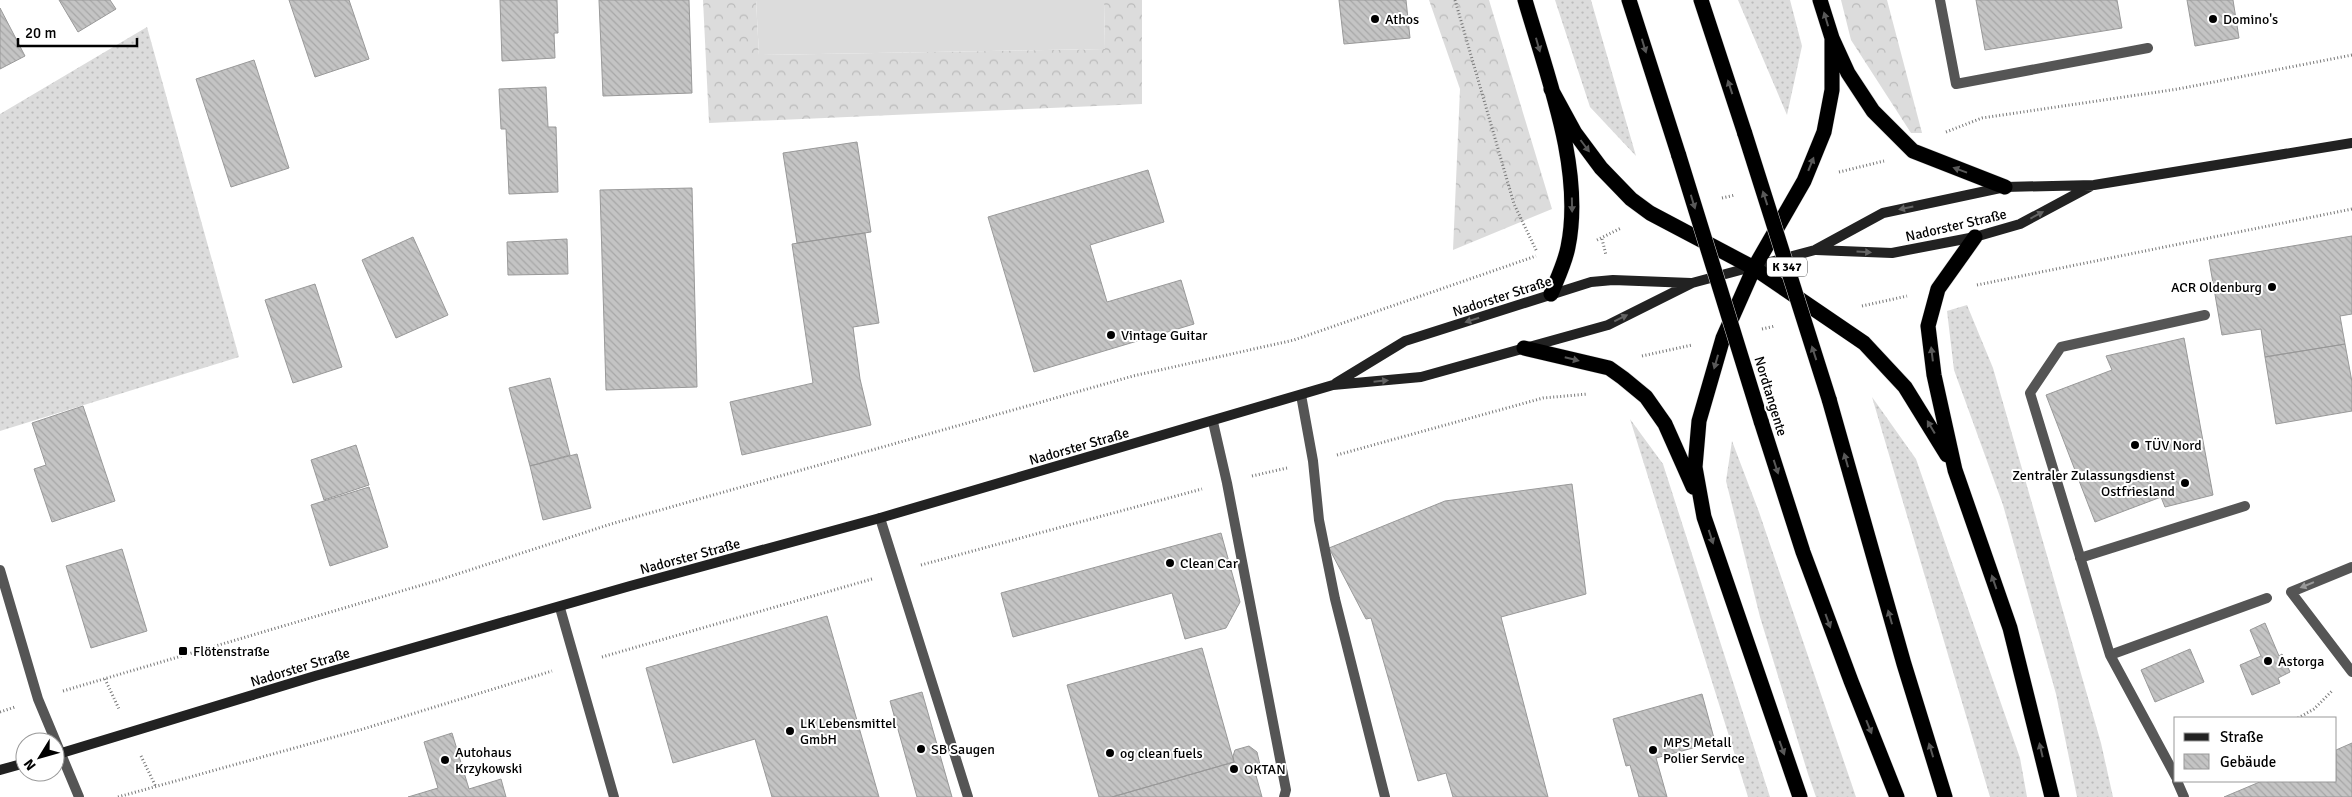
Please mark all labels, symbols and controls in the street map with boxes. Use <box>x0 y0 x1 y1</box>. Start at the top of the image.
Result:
place label: Athos <box>1385 11 1419 28</box>
place label: Domino's <box>2223 11 2278 28</box>
one-way arrow <box>1821 12 1829 27</box>
marker: Athos <box>1369 13 1381 25</box>
marker: Domino's <box>2207 13 2219 25</box>
scale bar <box>18 15 136 47</box>
text: 20 m <box>25 24 56 42</box>
one-way arrow <box>1535 37 1543 52</box>
one-way arrow <box>1641 39 1648 54</box>
one-way arrow <box>1726 80 1733 95</box>
one-way arrow <box>1580 139 1590 153</box>
one-way arrow <box>1807 156 1815 171</box>
one-way arrow <box>1952 166 1967 173</box>
one-way arrow <box>1761 190 1769 205</box>
one-way arrow <box>1690 195 1697 210</box>
one-way arrow <box>1568 198 1576 214</box>
one-way arrow <box>1899 204 1914 212</box>
street label: Nadorster Straße <box>1904 206 2008 245</box>
one-way arrow <box>2030 211 2044 219</box>
one-way arrow <box>1856 249 1872 257</box>
road number: K 347 <box>1767 258 1807 276</box>
street label: Nadorster Straße <box>1450 272 1554 320</box>
place label: ACR Oldenburg <box>2171 279 2262 296</box>
marker: ACR Oldenburg <box>2266 281 2278 293</box>
one-way arrow <box>1614 314 1628 322</box>
one-way arrow <box>1464 317 1479 324</box>
place label: Vintage Guitar <box>1121 327 1208 344</box>
marker: Vintage Guitar <box>1105 329 1117 341</box>
one-way arrow <box>1810 345 1818 360</box>
one-way arrow <box>1928 345 1936 361</box>
one-way arrow <box>1712 354 1720 369</box>
street label: Nordtangente <box>1750 354 1791 438</box>
one-way arrow <box>1564 355 1579 363</box>
one-way arrow <box>1374 376 1390 384</box>
one-way arrow <box>1927 421 1936 434</box>
street label: Nadorster Straße <box>1027 424 1131 469</box>
place label: TÜV Nord <box>2145 437 2202 454</box>
marker: TÜV Nord <box>2129 439 2141 451</box>
one-way arrow <box>1842 453 1850 468</box>
one-way arrow <box>1772 460 1780 475</box>
place label: Zentraler Zulassungsdienst Ostfriesland <box>2012 467 2175 500</box>
marker: Zentraler Zulassungsdienst Ostfriesland <box>2179 477 2191 489</box>
one-way arrow <box>1707 530 1715 545</box>
street label: Nadorster Straße <box>638 535 742 578</box>
place label: Clean Car <box>1180 555 1239 572</box>
marker: Clean Car <box>1164 557 1176 569</box>
one-way arrow <box>1990 574 1998 589</box>
one-way arrow <box>2299 581 2314 589</box>
one-way arrow <box>1886 609 1894 624</box>
one-way arrow <box>1824 614 1832 629</box>
place label: Flötenstraße <box>193 643 270 660</box>
street label: Nadorster Straße <box>248 644 352 691</box>
marker: Flötenstraße <box>177 645 189 657</box>
place label: Astorga <box>2278 653 2324 670</box>
marker: Astorga <box>2262 655 2274 667</box>
place label: LK Lebensmittel GmbH <box>800 715 896 748</box>
legend <box>2174 717 2337 782</box>
one-way arrow <box>1866 719 1873 734</box>
marker: LK Lebensmittel GmbH <box>784 725 796 737</box>
text: Straße <box>2220 728 2264 746</box>
north arrow <box>15 732 65 782</box>
place label: MPS Metall Polier Service <box>1663 734 1745 767</box>
place label: SB Saugen <box>931 741 995 758</box>
one-way arrow <box>1778 741 1786 756</box>
one-way arrow <box>2037 742 2045 757</box>
marker: SB Saugen <box>915 743 927 755</box>
one-way arrow <box>1926 743 1934 758</box>
place label: Autohaus Krzykowski <box>455 744 522 777</box>
marker: MPS Metall Polier Service <box>1647 744 1659 756</box>
place label: og clean fuels <box>1120 745 1203 762</box>
marker: og clean fuels <box>1104 747 1116 759</box>
text: Gebäude <box>2220 753 2276 771</box>
marker: Autohaus Krzykowski <box>439 754 451 766</box>
text: N <box>20 756 40 774</box>
place label: OKTAN <box>1244 761 1286 778</box>
marker: OKTAN <box>1228 763 1240 775</box>

